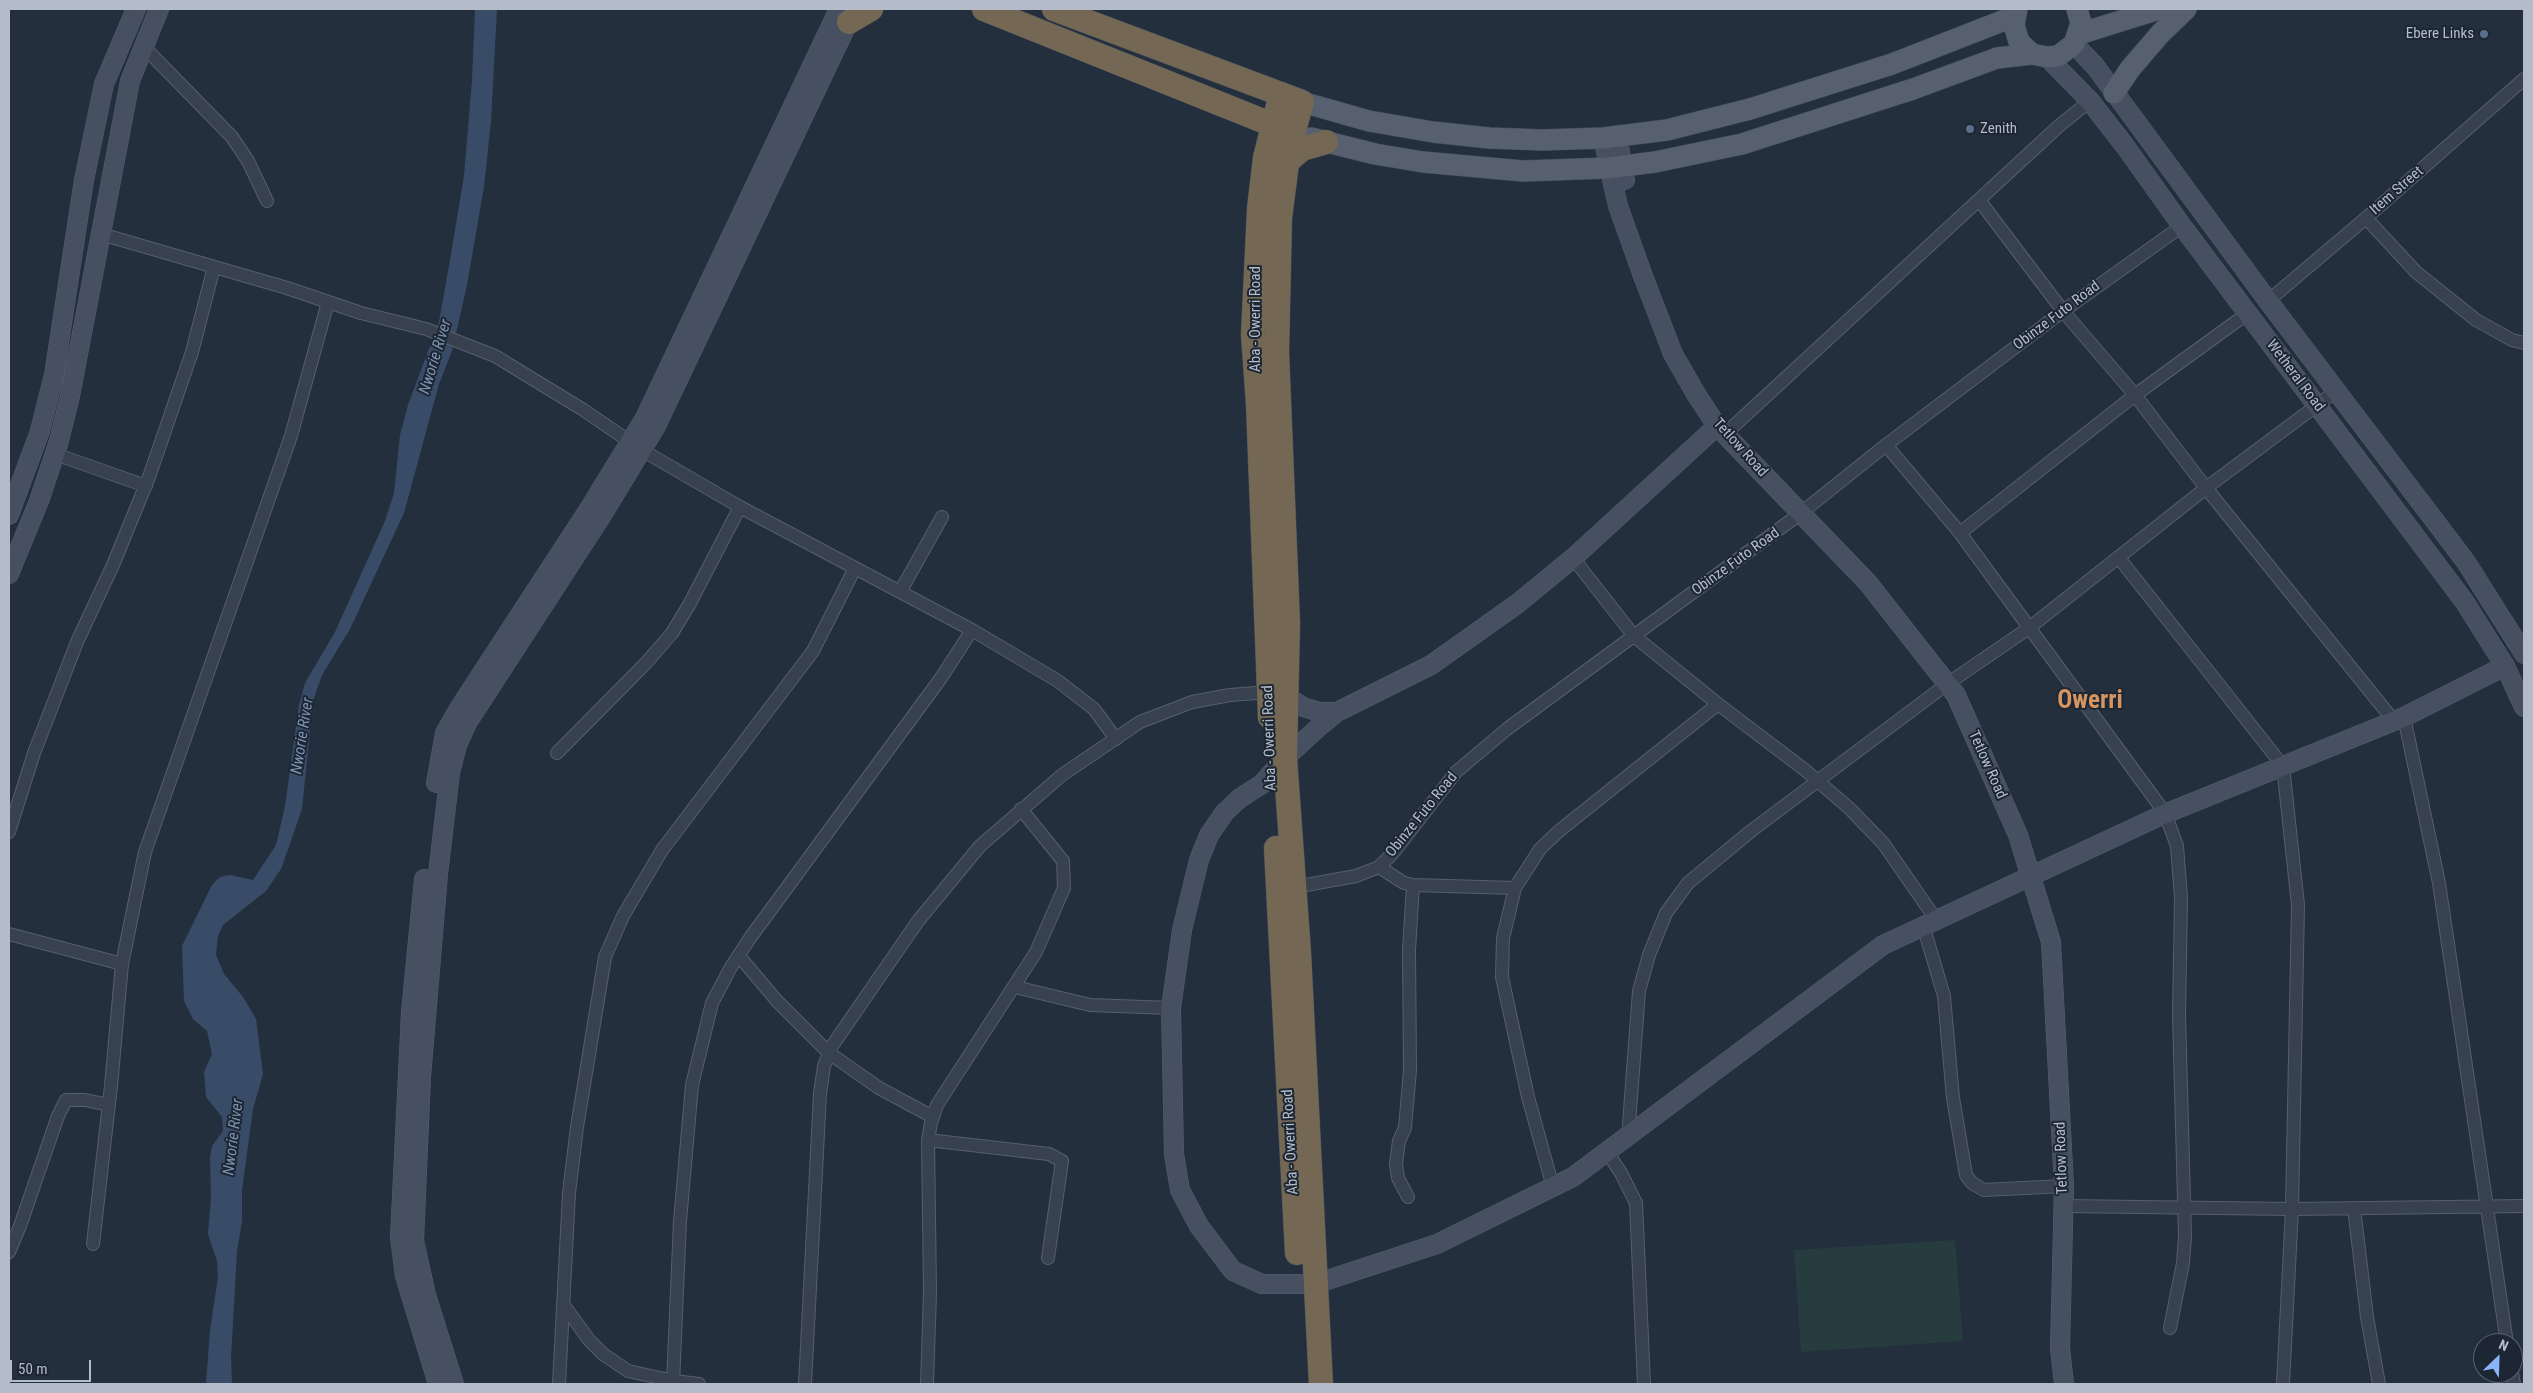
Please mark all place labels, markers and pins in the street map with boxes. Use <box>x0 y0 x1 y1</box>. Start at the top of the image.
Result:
place label: Ebere Links <box>2406 25 2474 43</box>
marker: Ebere Links <box>2478 28 2490 40</box>
place label: Zenith <box>1980 120 2017 138</box>
marker: Zenith <box>1964 123 1976 135</box>

